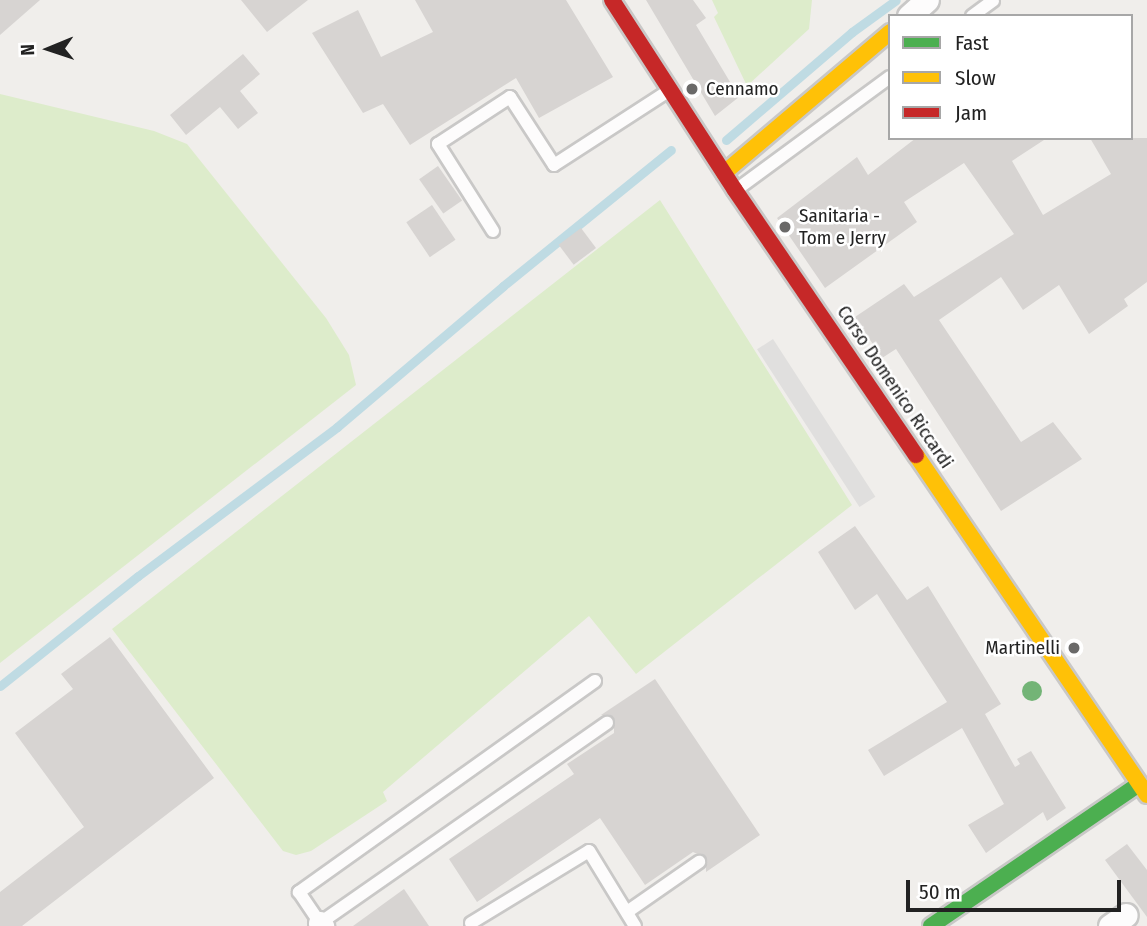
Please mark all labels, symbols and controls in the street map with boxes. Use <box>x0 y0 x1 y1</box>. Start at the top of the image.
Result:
north arrow <box>14 14 84 84</box>
legend <box>888 14 1133 140</box>
text: Fast <box>955 30 989 56</box>
text: N <box>16 44 39 56</box>
text: Slow <box>955 65 996 91</box>
place label: Cennamo <box>706 78 779 100</box>
marker: Cennamo <box>684 81 700 97</box>
text: Jam <box>955 100 987 126</box>
place label: Sanitaria - Tom e Jerry <box>799 205 886 249</box>
marker: Sanitaria - Tom e Jerry <box>777 219 793 235</box>
street label: Corso Domenico Riccardi <box>832 301 958 473</box>
place label: Martinelli <box>985 637 1060 659</box>
marker: Martinelli <box>1066 640 1082 656</box>
scale bar <box>909 866 1124 910</box>
text: 50 m <box>919 879 961 905</box>

